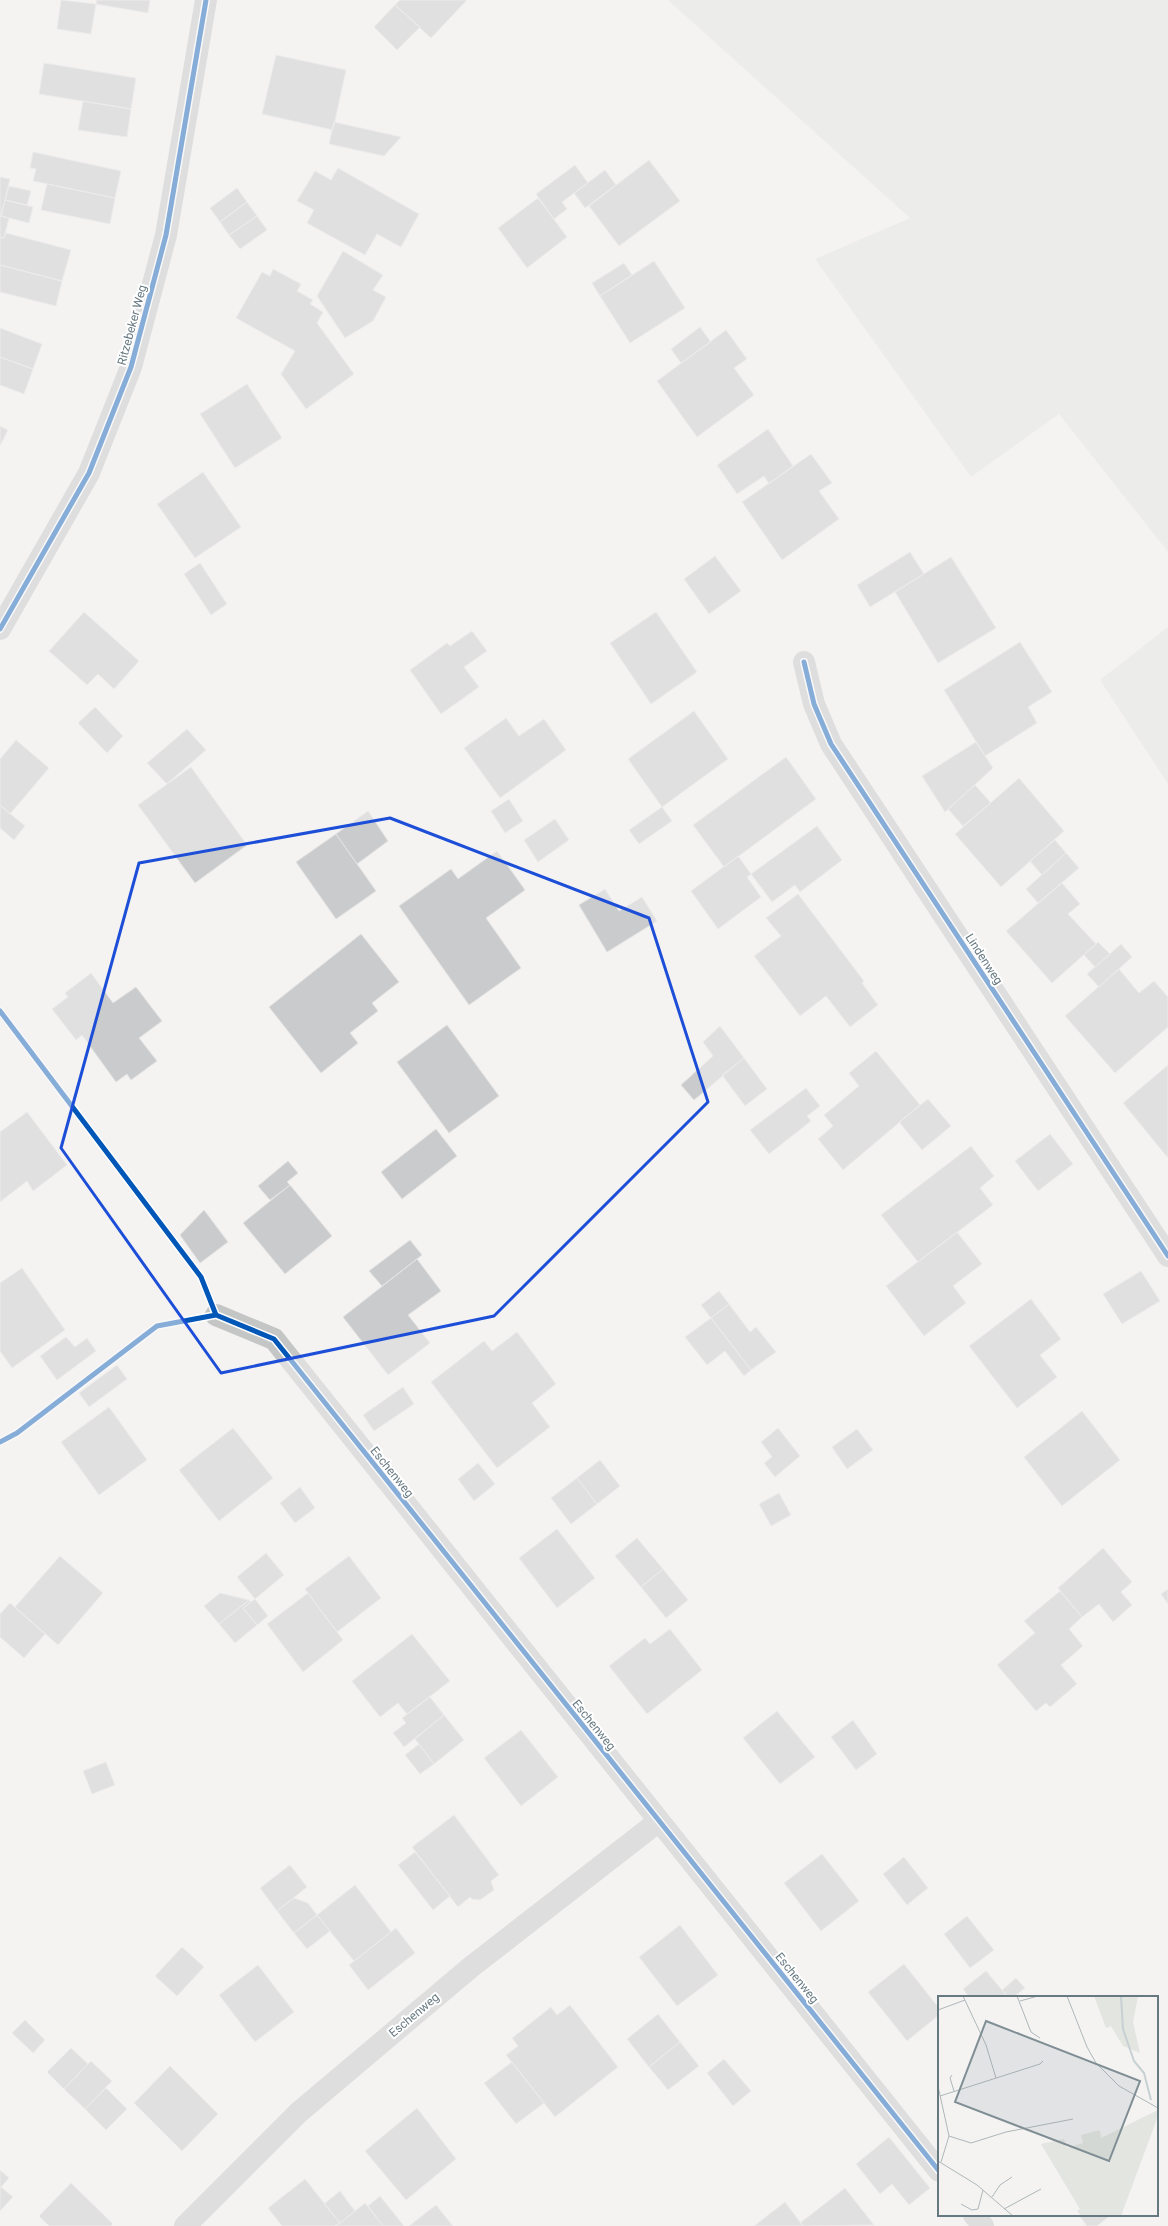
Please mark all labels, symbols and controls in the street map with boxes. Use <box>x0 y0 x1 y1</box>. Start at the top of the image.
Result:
street label: Ritzebeker Weg <box>115 283 149 367</box>
street label: Lindenweg <box>962 931 1006 987</box>
street label: Eschenweg <box>367 1444 417 1500</box>
street label: Eschenweg <box>569 1697 619 1753</box>
street label: Eschenweg <box>772 1950 822 2006</box>
street label: Eschenweg <box>386 1990 442 2040</box>
inset map <box>938 1996 1158 2216</box>

